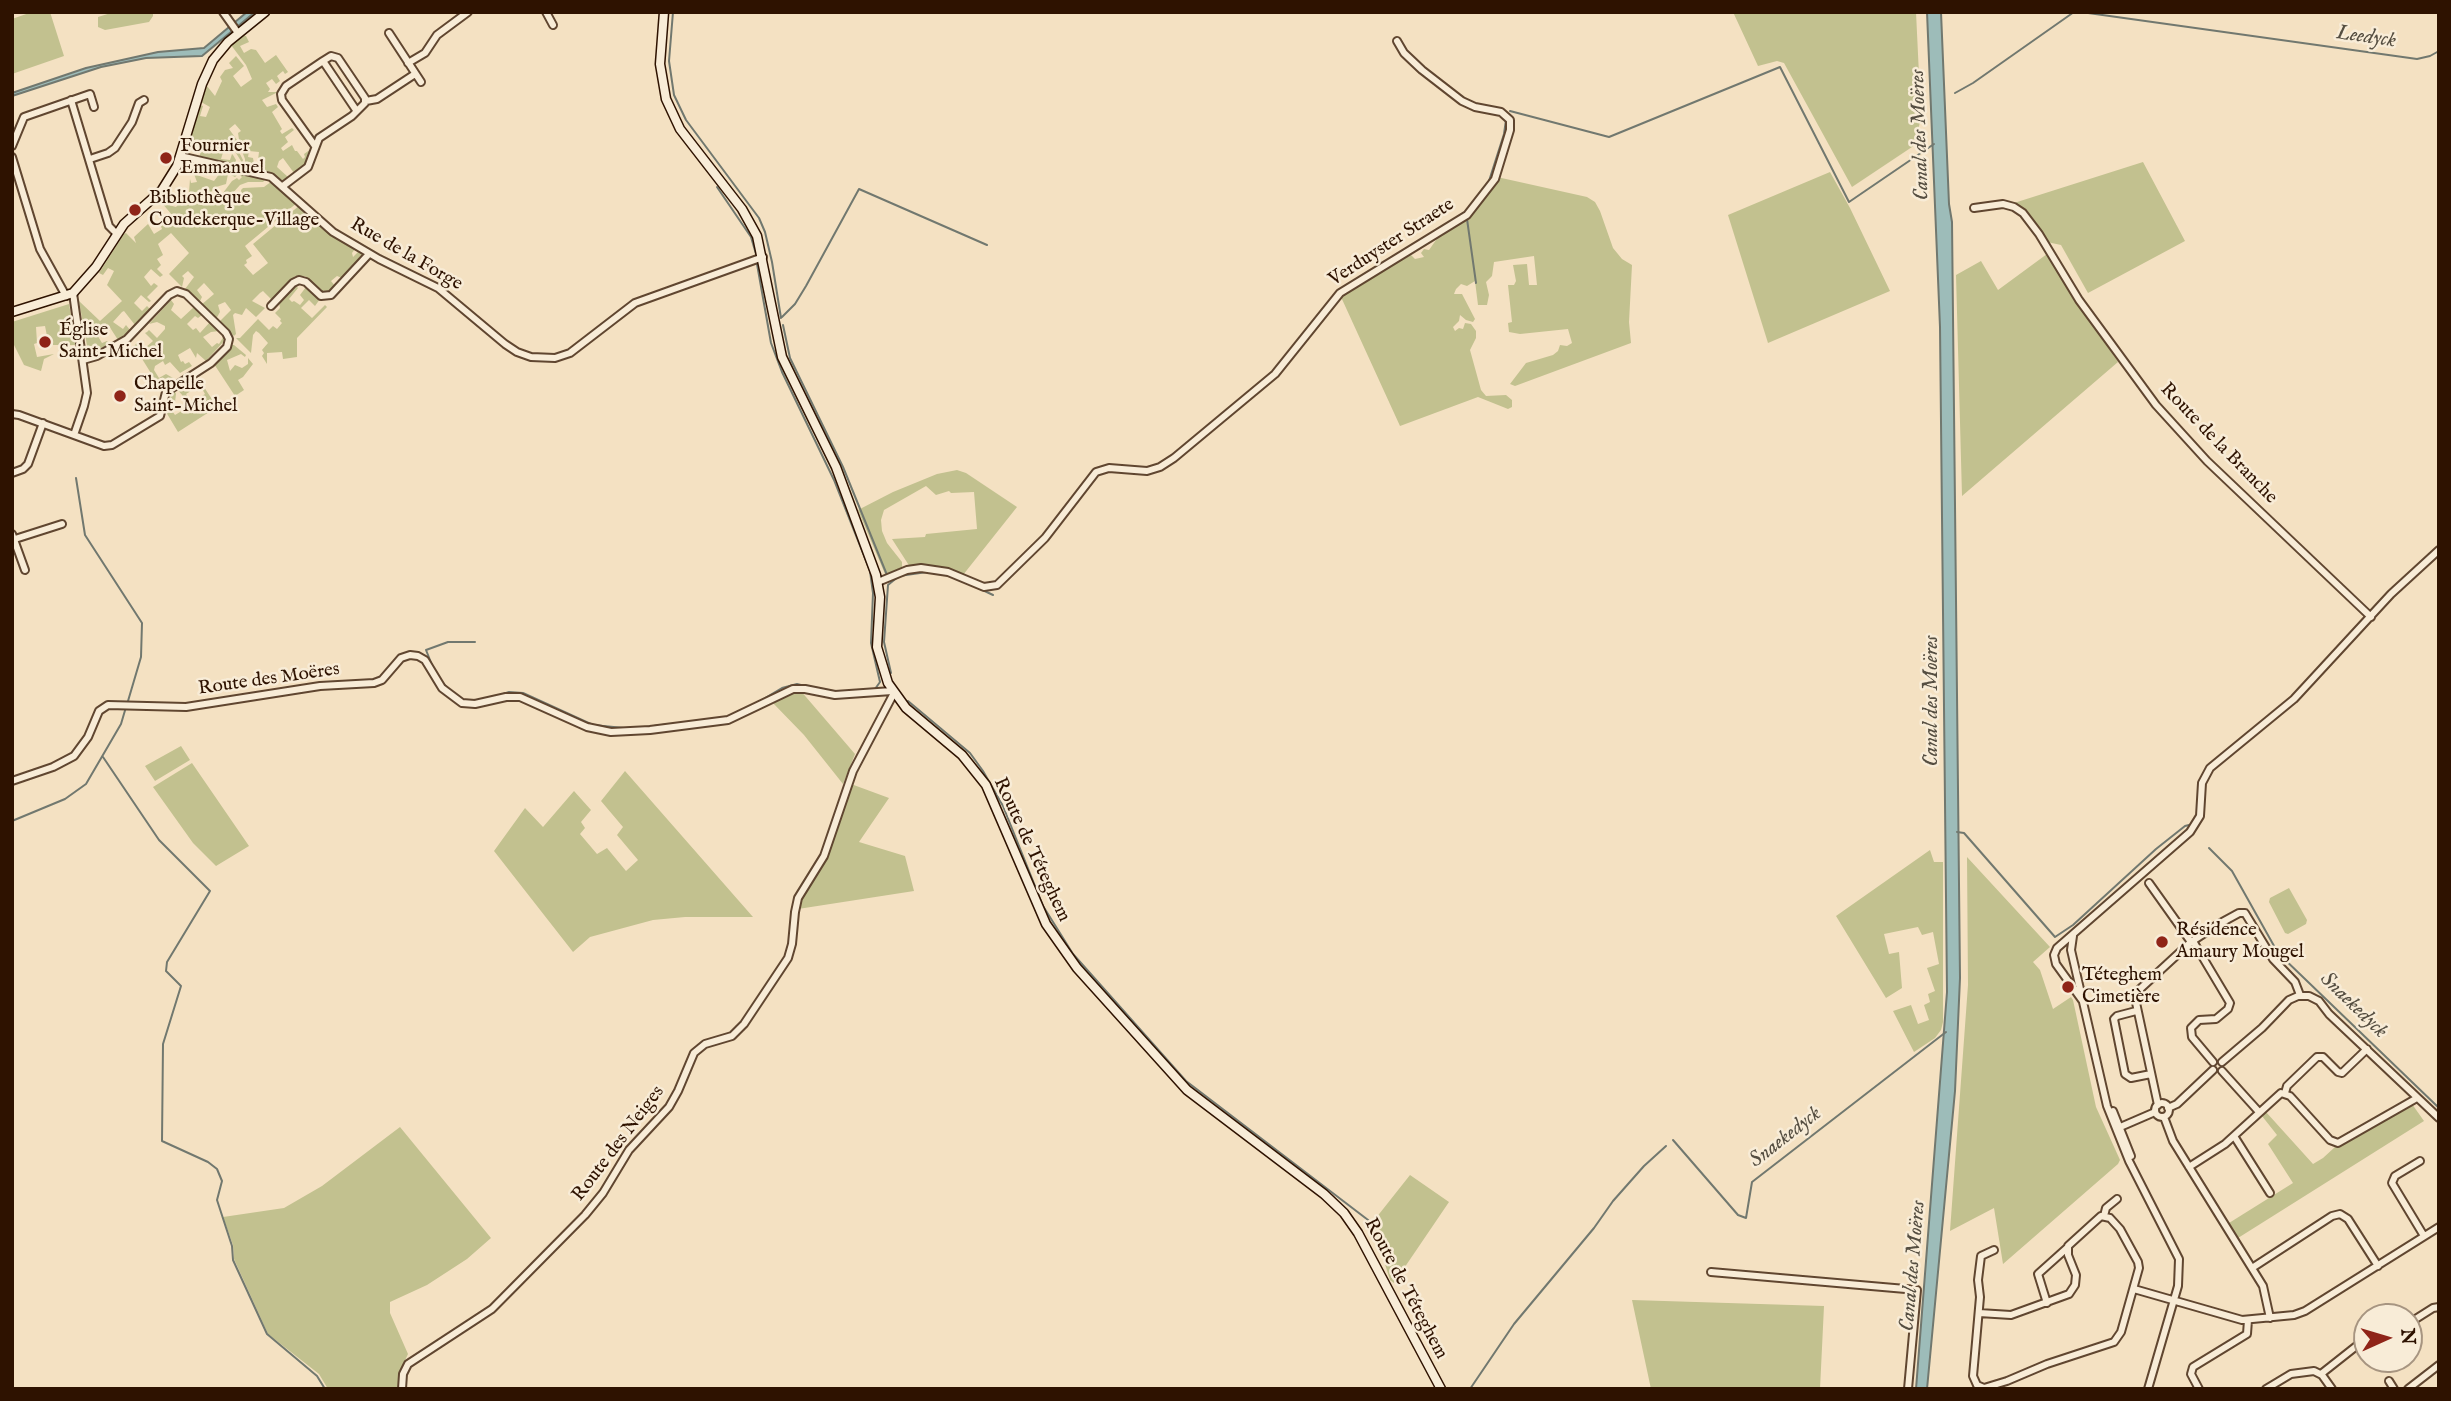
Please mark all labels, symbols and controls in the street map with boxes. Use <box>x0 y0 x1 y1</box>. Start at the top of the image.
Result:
water label: Leedyck <box>2335 21 2397 55</box>
water label: Canal des Moëres <box>1906 69 1936 201</box>
place label: Fournier Emmanuel <box>180 136 264 180</box>
marker: Fournier Emmanuel <box>158 150 174 166</box>
place label: Bibliothèque Coudekerque-Village <box>149 188 319 232</box>
street label: Verduyster Straete <box>1325 194 1459 292</box>
marker: Bibliothèque Coudekerque-Village <box>127 202 143 218</box>
street label: Rue de la Forge <box>346 214 466 296</box>
place label: Église Saint-Michel <box>59 320 162 364</box>
marker: Église Saint-Michel <box>37 334 53 350</box>
place label: Chapelle Saint-Michel <box>134 374 237 418</box>
street label: Route de la Branche <box>2155 379 2281 509</box>
marker: Chapelle Saint-Michel <box>112 388 128 404</box>
water label: Canal des Moëres <box>1920 635 1946 767</box>
street label: Route des Moëres <box>197 659 341 701</box>
street label: Route de Téteghem <box>988 774 1074 926</box>
place label: Résidence Amaury Mougel <box>2176 920 2304 964</box>
marker: Résidence Amaury Mougel <box>2154 934 2170 950</box>
place label: Téteghem Cimetière <box>2082 965 2162 1009</box>
water label: Snaekedyck <box>2314 968 2392 1044</box>
marker: Téteghem Cimetière <box>2060 979 2076 995</box>
street label: Route des Neiges <box>568 1082 670 1206</box>
water label: Snaekedyck <box>1745 1102 1827 1174</box>
water label: Canal des Moëres <box>1896 1200 1932 1332</box>
street label: Route de Téteghem <box>1358 1214 1452 1364</box>
north arrow <box>2353 1303 2423 1373</box>
text: N <box>2394 1328 2419 1346</box>

